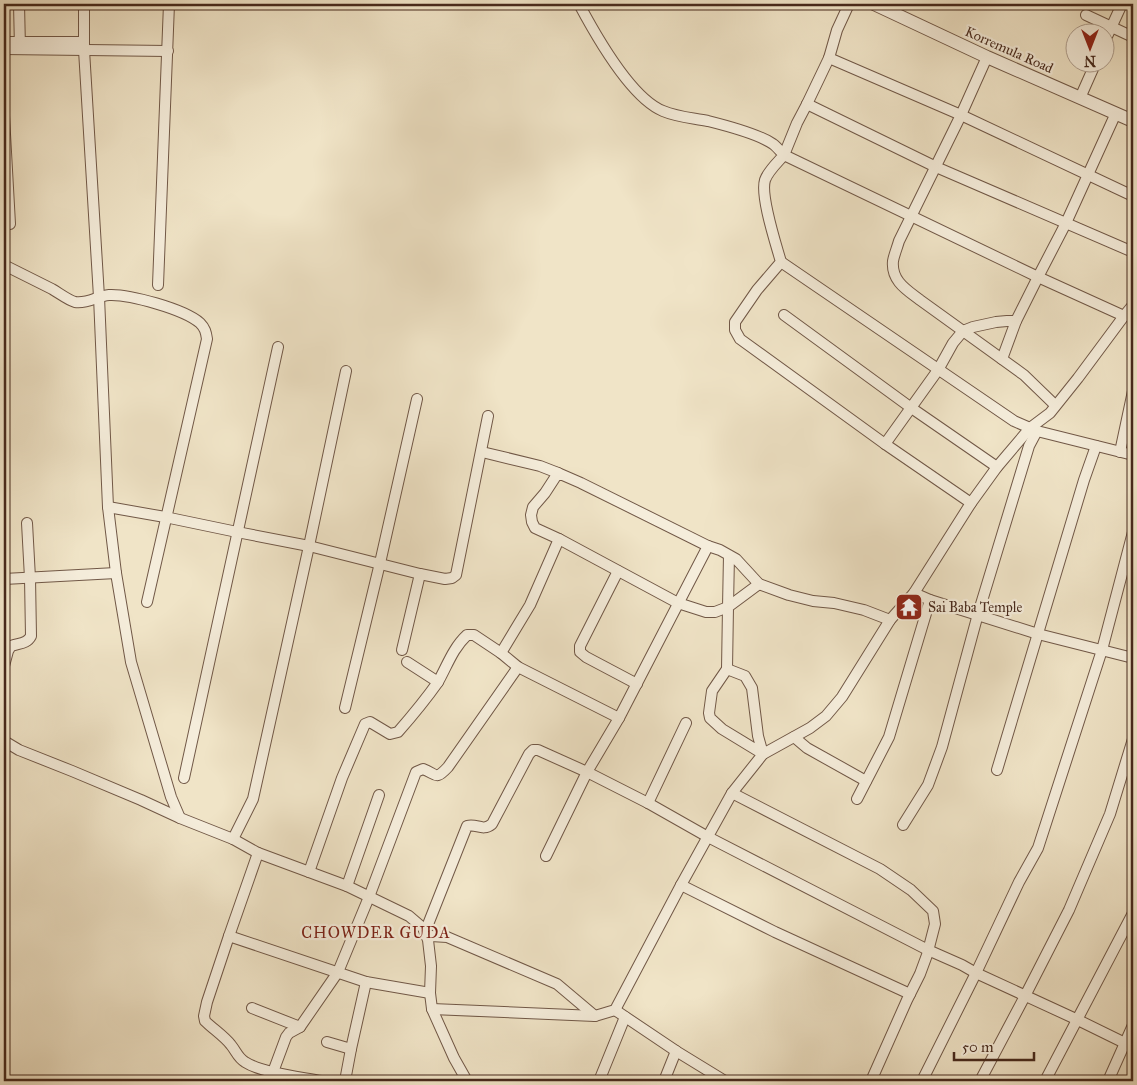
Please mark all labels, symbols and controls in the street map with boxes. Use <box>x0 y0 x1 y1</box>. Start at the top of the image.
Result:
north arrow <box>1064 22 1114 72</box>
street label: Korremula Road <box>962 23 1056 77</box>
text: N <box>1084 52 1096 69</box>
temple icon: Sai Baba Temple <box>894 592 924 622</box>
place label: Sai Baba Temple <box>928 599 1022 616</box>
district label: CHOWDER GUDA <box>301 923 451 942</box>
scale bar <box>954 1030 1034 1062</box>
text: 50 m <box>962 1038 994 1056</box>

